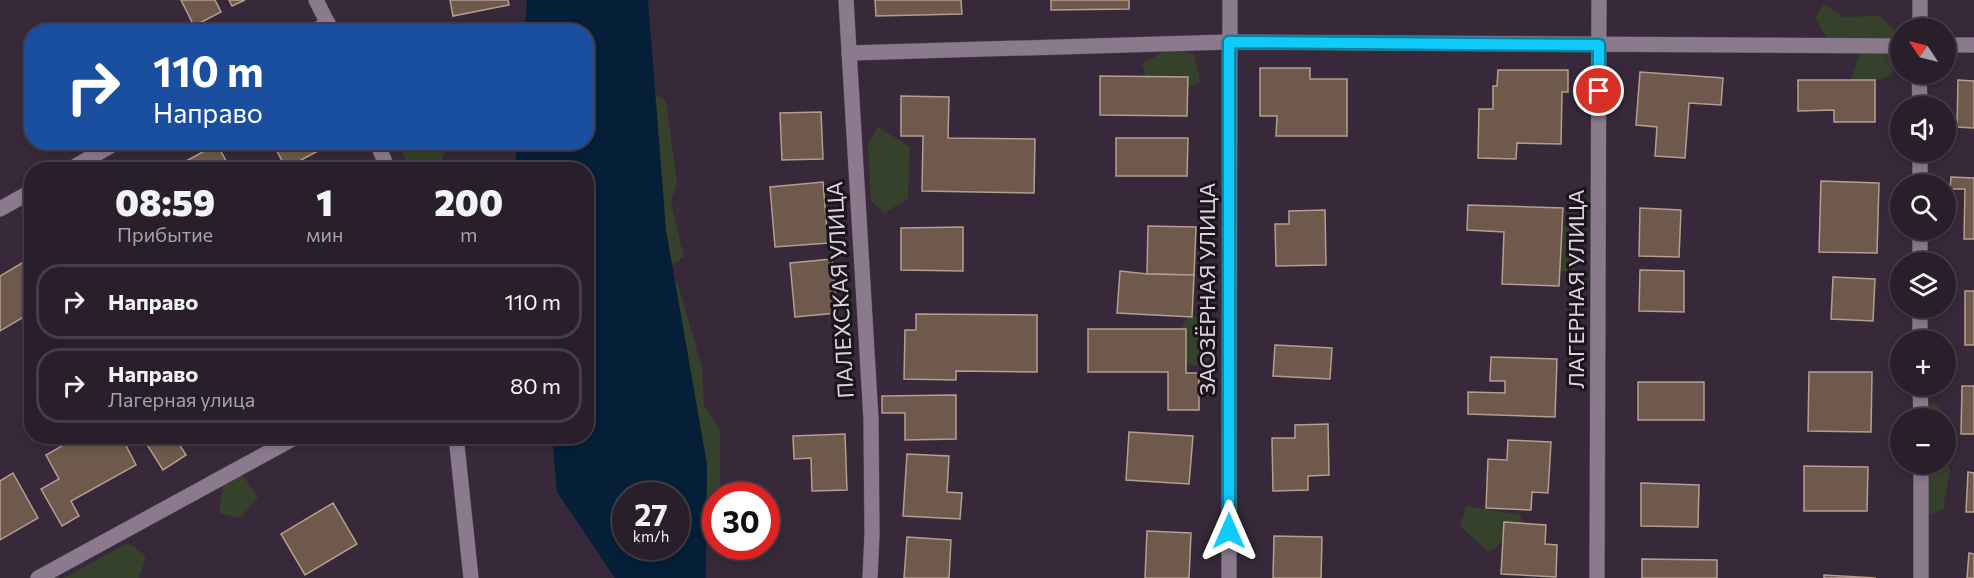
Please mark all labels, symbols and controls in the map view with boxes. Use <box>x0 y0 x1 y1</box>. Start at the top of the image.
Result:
north arrow <box>1890 18 1956 84</box>
map controls <box>1890 18 1956 474</box>
text: 110 m <box>153 44 264 96</box>
icon: right <box>54 48 132 126</box>
pin <box>1573 65 1624 116</box>
icon: arrive <box>1582 74 1615 107</box>
text: Направо <box>153 96 263 129</box>
button: sound <box>1890 96 1956 162</box>
button: search <box>1890 174 1956 240</box>
text: 08:59 <box>115 179 215 223</box>
text: 1 <box>316 179 333 223</box>
text: 200 <box>434 179 503 223</box>
street label: ПАЛЕХСКАЯ УЛИЦА <box>820 181 859 399</box>
street label: ЗАОЗЁРНАЯ УЛИЦА <box>1193 182 1220 396</box>
street label: ЛАГЕРНАЯ УЛИЦА <box>1562 189 1589 389</box>
text: Прибытие <box>117 222 213 246</box>
text: мин <box>306 222 343 246</box>
text: m <box>460 222 477 246</box>
button: layers <box>1890 252 1956 318</box>
icon: right <box>57 285 90 318</box>
text: Направо <box>108 288 198 315</box>
text: 110 m <box>504 288 561 315</box>
button: + <box>1890 330 1956 396</box>
text: Направо <box>108 360 198 387</box>
icon: right <box>57 369 90 402</box>
text: 80 m <box>510 372 561 399</box>
text: Лагерная улица <box>108 387 255 411</box>
button: − <box>1890 408 1956 474</box>
speed limit sign: 30 <box>702 482 780 560</box>
text: 27 <box>634 495 668 532</box>
position arrow <box>1197 499 1261 563</box>
text: km/h <box>633 527 669 545</box>

